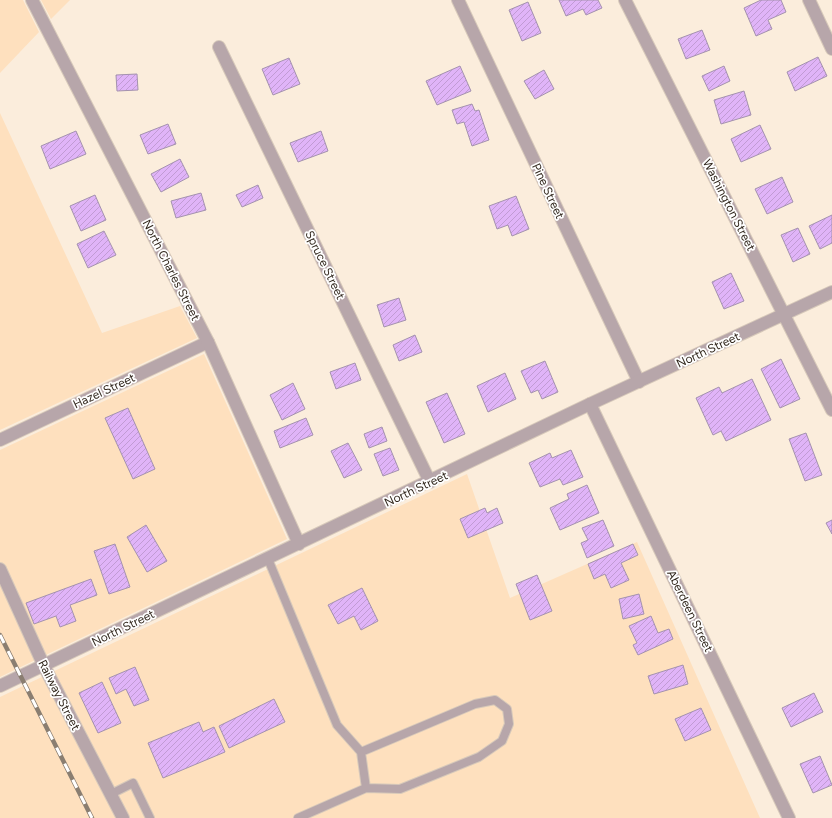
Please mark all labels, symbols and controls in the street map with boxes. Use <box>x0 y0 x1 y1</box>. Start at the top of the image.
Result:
street label: Washington Street <box>700 157 758 253</box>
street label: Pine Street <box>529 161 567 221</box>
street label: North Charles Street <box>139 217 203 323</box>
street label: Spruce Street <box>302 228 348 302</box>
street label: North Street <box>674 329 742 371</box>
street label: Hazel Street <box>71 370 138 411</box>
street label: North Street <box>382 468 450 510</box>
street label: Aberdeen Street <box>664 568 716 655</box>
street label: North Street <box>89 607 157 649</box>
street label: Railway Street <box>35 657 83 733</box>

